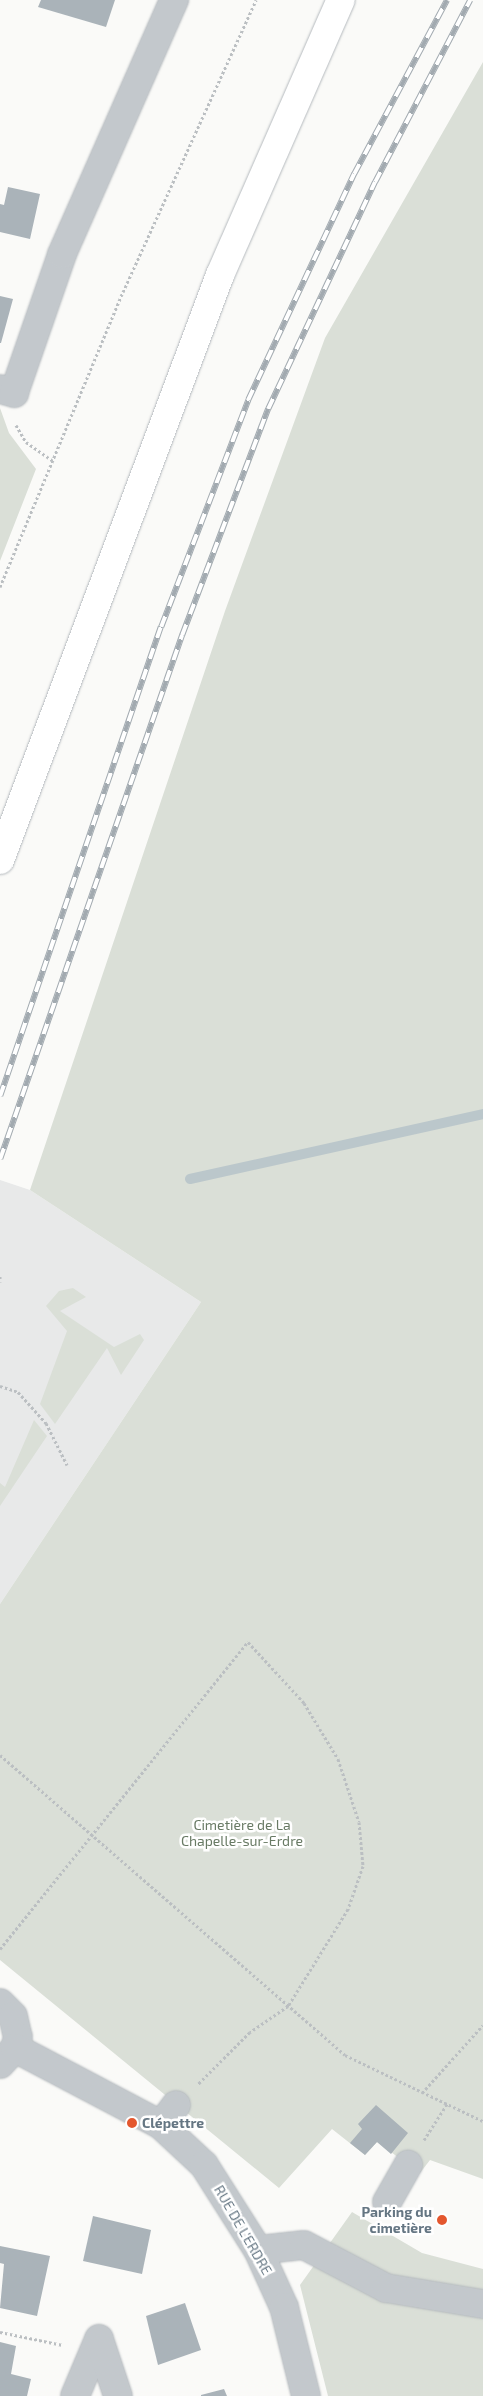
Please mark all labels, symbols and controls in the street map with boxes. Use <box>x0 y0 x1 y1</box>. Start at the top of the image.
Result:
park label: Cimetière de La Chapelle-sur-Erdre <box>181 1817 303 1850</box>
place label: Clépettre <box>142 2115 204 2131</box>
marker: Clépettre <box>126 2117 138 2129</box>
street label: RUE DE L'ERDRE <box>211 2182 275 2278</box>
place label: Parking du cimetière <box>362 2204 432 2236</box>
marker: Parking du cimetière <box>436 2214 448 2226</box>

